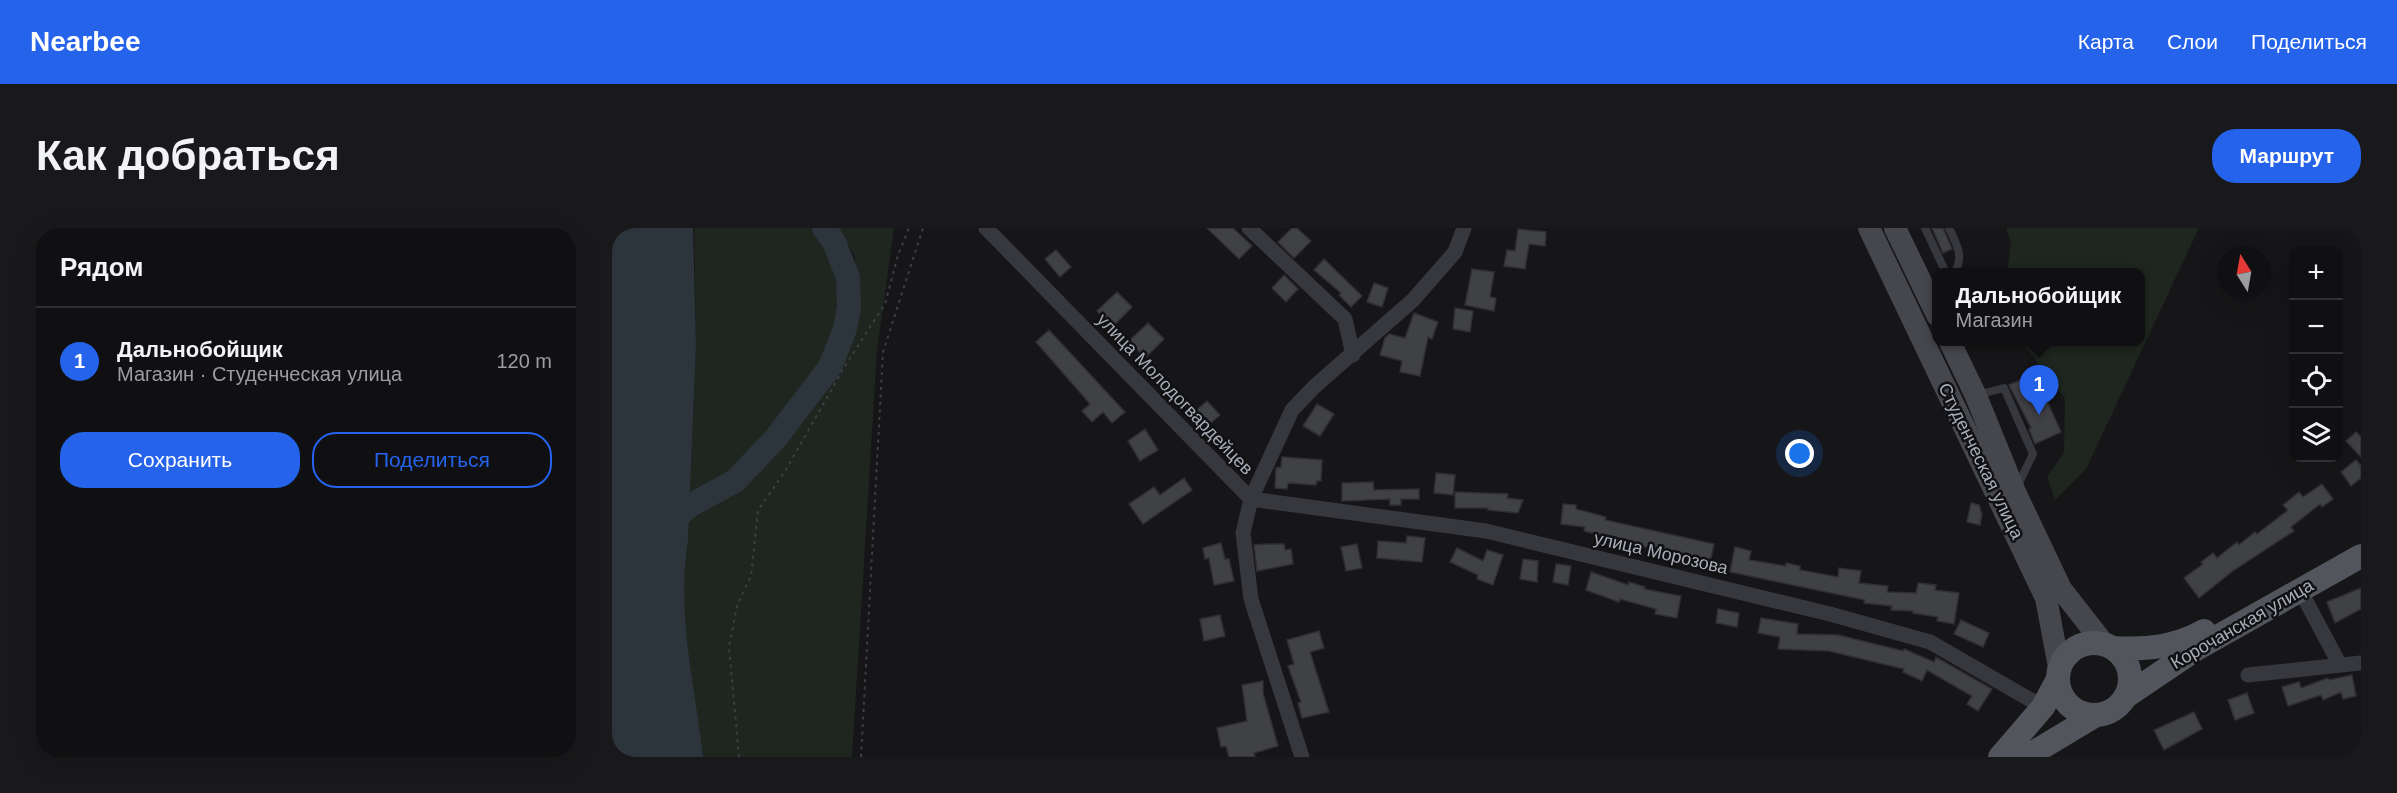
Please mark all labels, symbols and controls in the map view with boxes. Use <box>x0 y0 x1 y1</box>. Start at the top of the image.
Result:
text: Nearbee <box>30 26 141 57</box>
text: Карта <box>2078 30 2134 53</box>
text: Слои <box>2167 30 2218 53</box>
text: Поделиться <box>2251 30 2367 53</box>
button: Маршрут <box>2212 129 2361 183</box>
text: Как добраться <box>36 132 340 179</box>
north arrow <box>2217 246 2271 300</box>
map controls <box>2289 246 2343 462</box>
button: + <box>2289 246 2343 300</box>
text: Рядом <box>60 252 143 282</box>
popup <box>1932 268 2145 346</box>
text: Дальнобойщик <box>1956 283 2121 308</box>
button: − <box>2289 300 2343 354</box>
street label: улица Молодогвардейцев <box>1093 309 1257 479</box>
text: Магазин <box>1956 309 2033 331</box>
text: Дальнобойщик <box>117 337 283 362</box>
text: 1 <box>74 350 85 372</box>
text: 120 m <box>496 350 552 372</box>
button: locate <box>2289 354 2343 408</box>
text: Магазин · Студенческая улица <box>117 363 402 385</box>
pin: 1 <box>2020 366 2058 415</box>
street label: Студенческая улица <box>1934 380 2028 543</box>
button: layers <box>2289 408 2343 462</box>
button: Сохранить <box>60 432 300 488</box>
button: Поделиться <box>312 432 552 488</box>
your location <box>1785 439 1814 468</box>
street label: улица Морозова <box>1592 528 1731 578</box>
street label: Корочанская улица <box>2167 575 2318 673</box>

